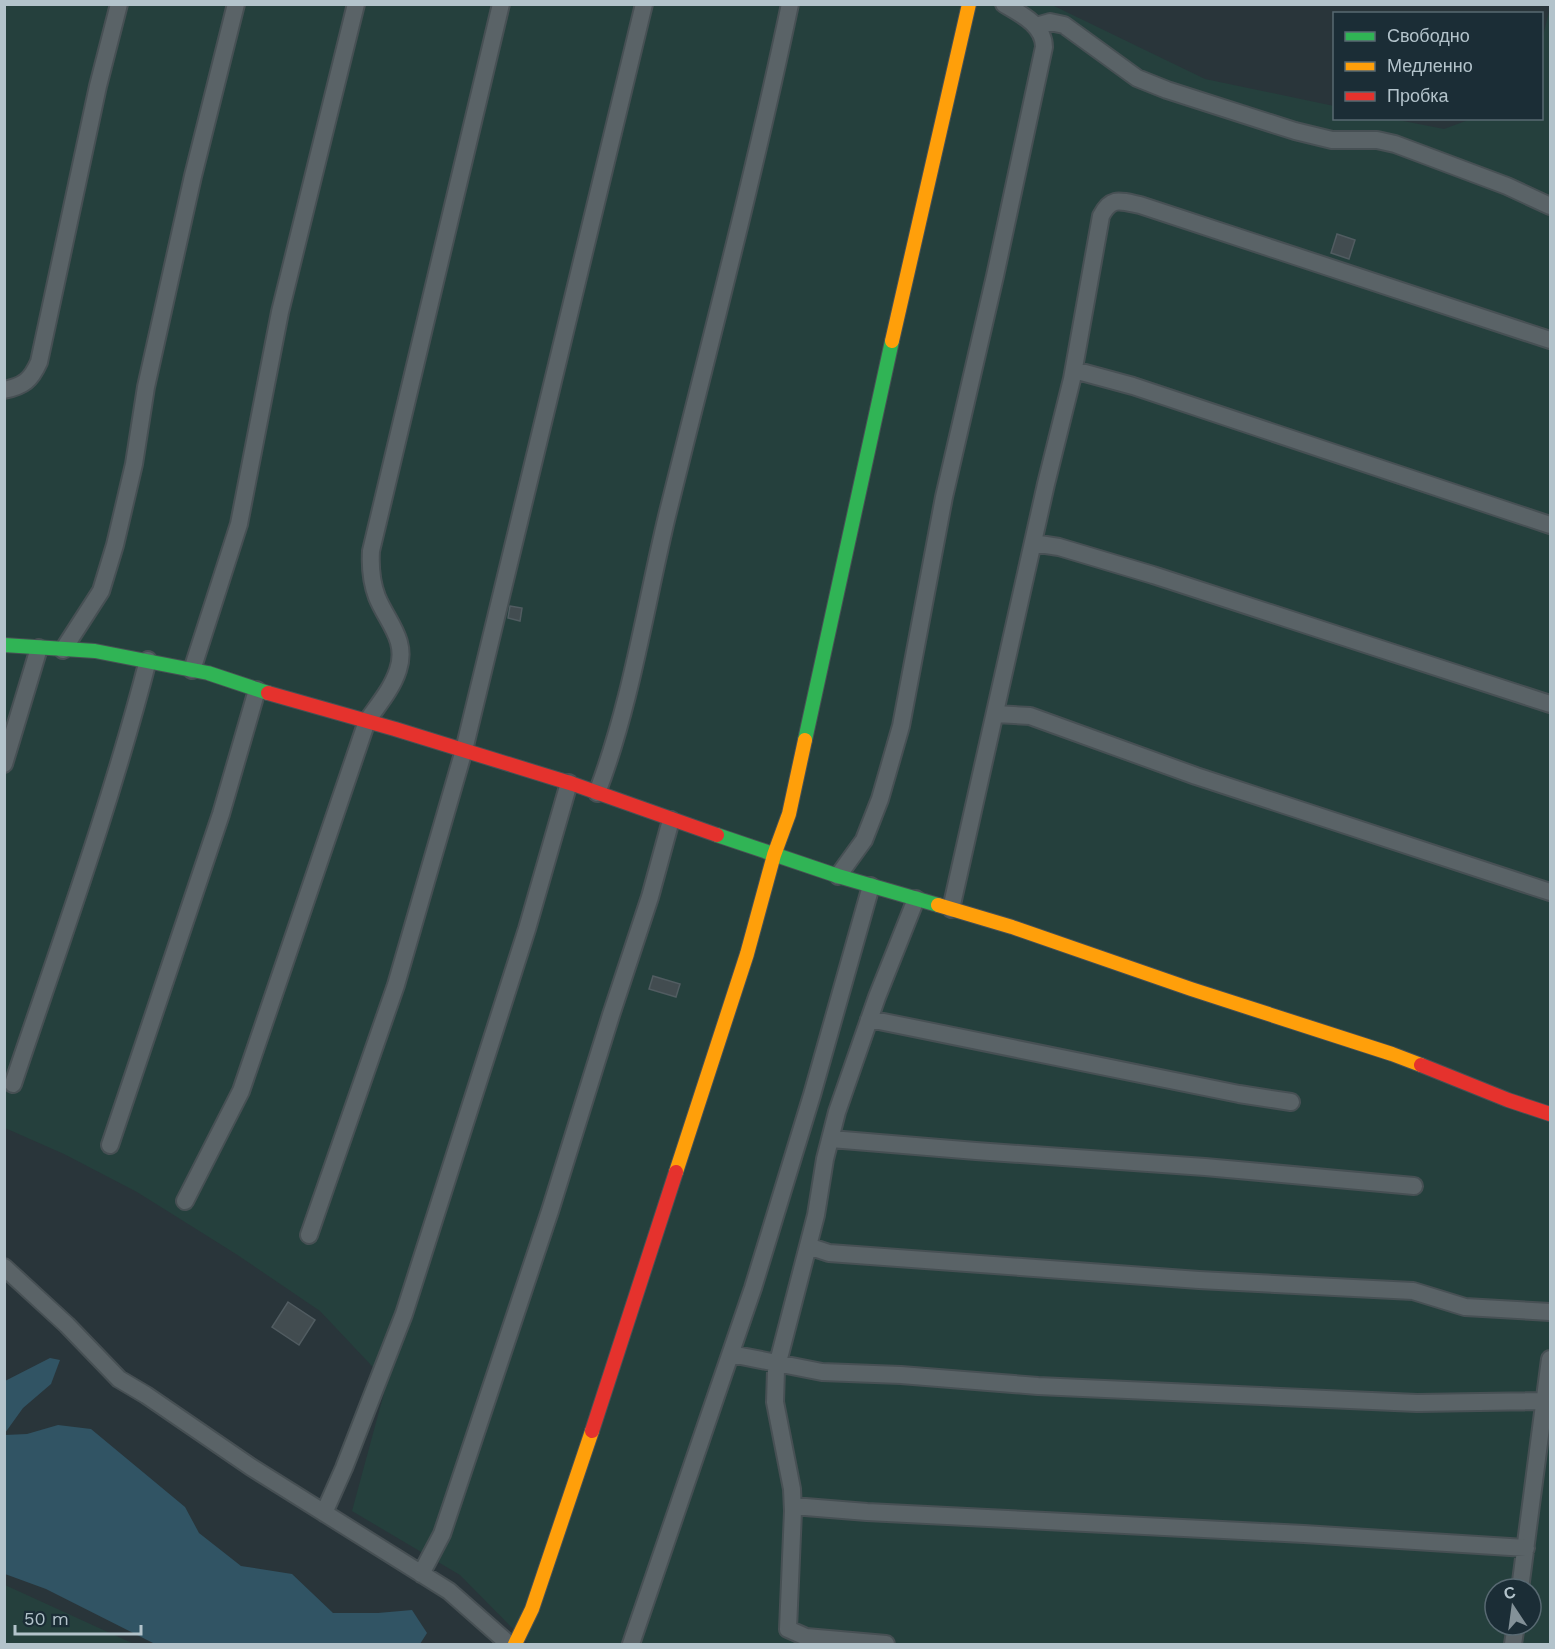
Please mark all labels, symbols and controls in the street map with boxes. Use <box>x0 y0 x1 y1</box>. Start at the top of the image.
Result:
legend <box>1333 12 1543 120</box>
text: Свободно <box>1387 25 1470 46</box>
text: Медленно <box>1387 55 1473 76</box>
text: Пробка <box>1387 85 1450 106</box>
north arrow <box>1483 1577 1543 1637</box>
text: С <box>1502 1582 1518 1603</box>
scale bar <box>15 1598 141 1636</box>
text: 50 m <box>24 1608 69 1629</box>

